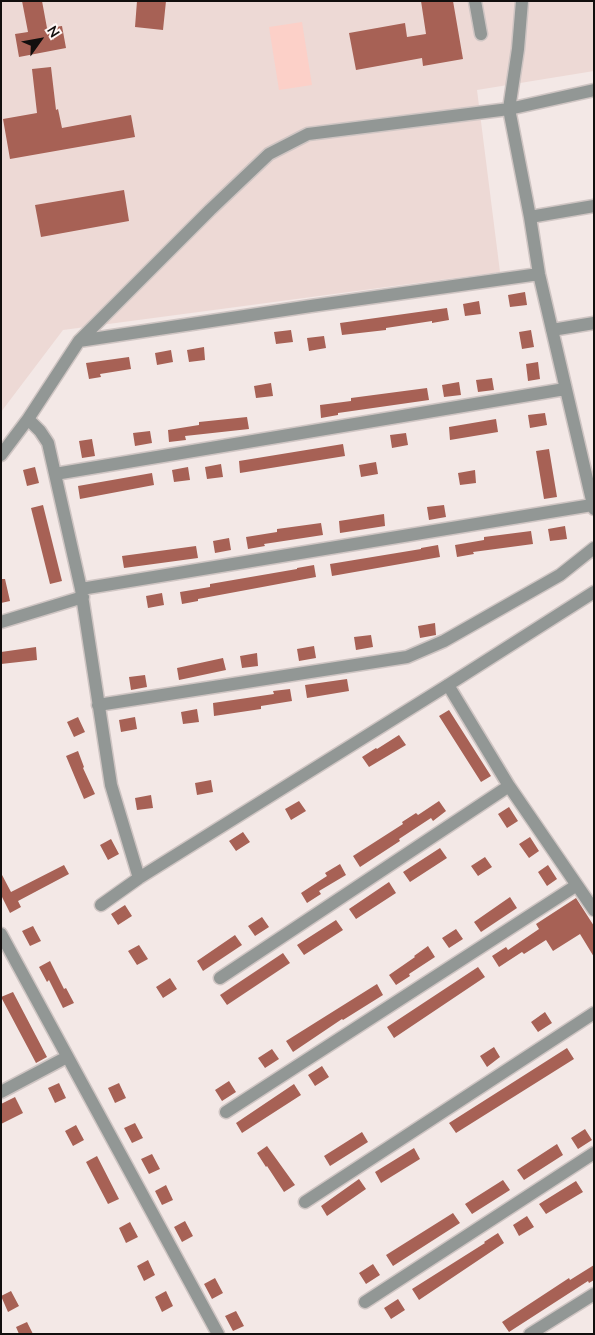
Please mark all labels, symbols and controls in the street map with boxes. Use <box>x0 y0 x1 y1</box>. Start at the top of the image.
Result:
north arrow <box>15 15 65 65</box>
text: N <box>42 22 64 41</box>

